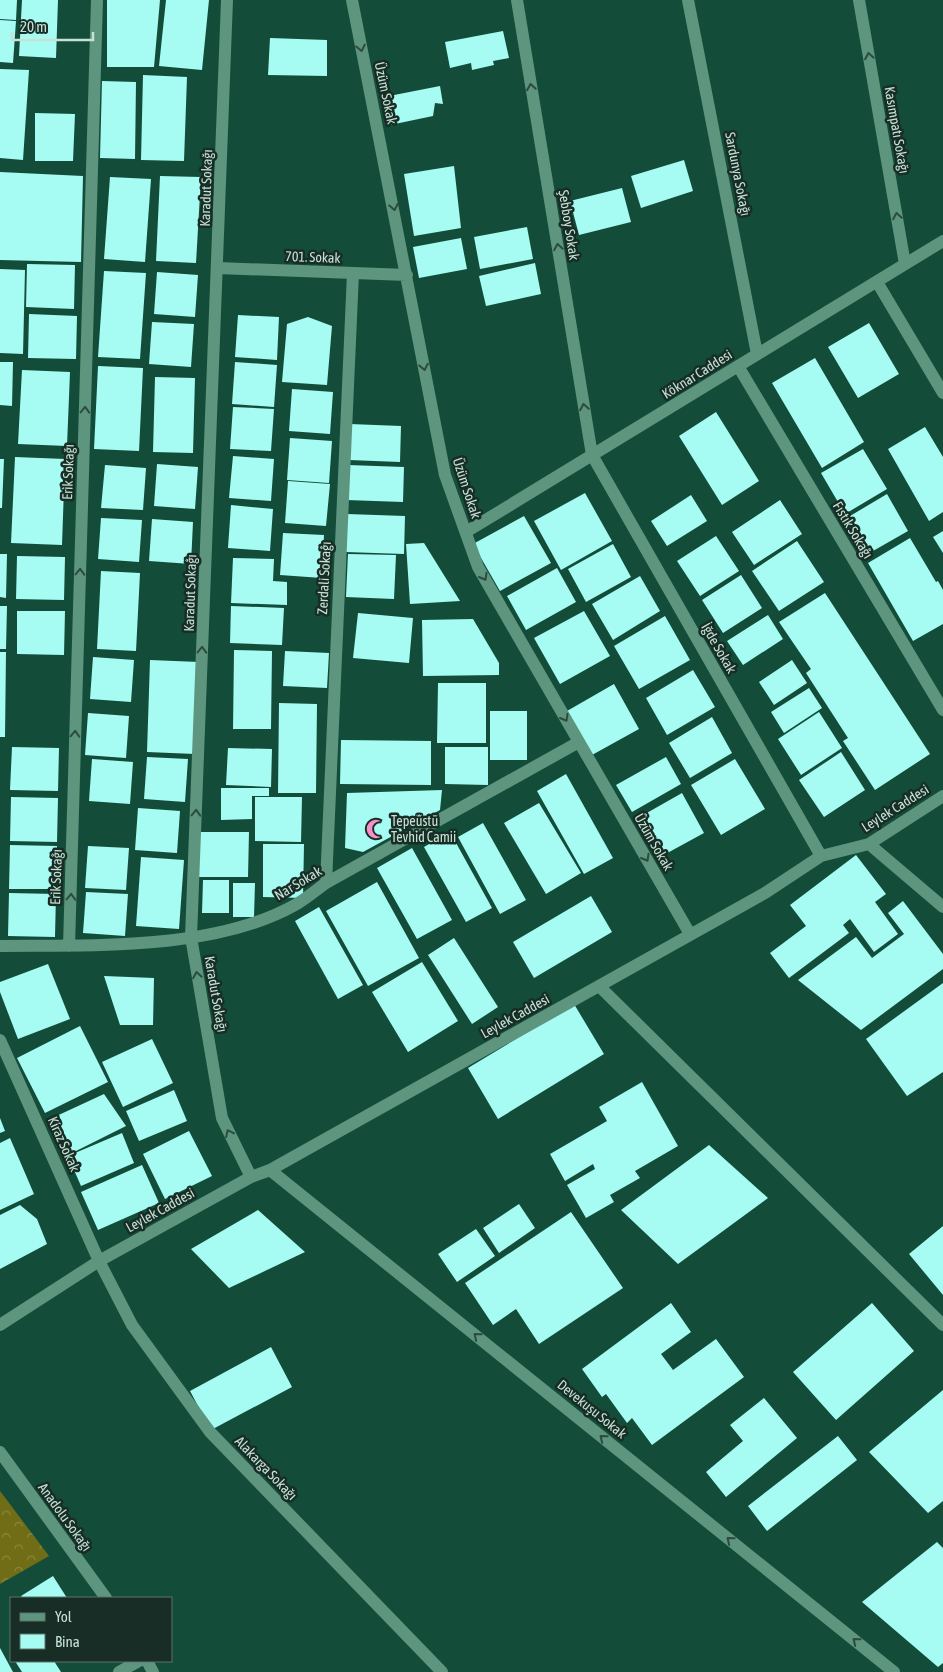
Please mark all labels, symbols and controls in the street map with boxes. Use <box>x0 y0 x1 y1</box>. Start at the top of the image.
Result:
scale bar <box>12 10 94 42</box>
text: 20 m <box>20 18 47 35</box>
one-way arrow <box>356 43 366 52</box>
one-way arrow <box>864 52 874 61</box>
street label: Üzüm Sokak <box>372 60 400 126</box>
one-way arrow <box>527 82 537 91</box>
street label: Kasımpatı Sokağı <box>881 85 913 175</box>
street label: Sardunya Sokağı <box>722 131 754 217</box>
street label: Karadut Sokağı <box>197 149 215 227</box>
street label: Şebboy Sokak <box>556 189 582 261</box>
one-way arrow <box>388 203 398 211</box>
one-way arrow <box>892 212 902 221</box>
one-way arrow <box>553 243 563 251</box>
street label: 701. Sokak <box>285 248 341 266</box>
street label: Köknar Caddesi <box>659 346 735 402</box>
one-way arrow <box>419 362 429 371</box>
one-way arrow <box>580 403 590 412</box>
one-way arrow <box>80 405 90 413</box>
street label: Erik Sokağı <box>59 444 77 500</box>
street label: Üzüm Sokak <box>450 455 484 521</box>
street label: Fıstık Sokağı <box>830 499 876 561</box>
street label: Zerdali Sokağı <box>314 541 334 615</box>
street label: Karadut Sokağı <box>181 554 199 632</box>
one-way arrow <box>75 568 85 576</box>
one-way arrow <box>478 571 488 580</box>
street label: İğde Sokak <box>698 620 740 676</box>
one-way arrow <box>197 646 208 654</box>
one-way arrow <box>559 712 569 721</box>
one-way arrow <box>70 730 81 738</box>
street label: Leylek Caddesi <box>859 781 931 835</box>
one-way arrow <box>190 809 201 817</box>
street label: Üzüm Sokak <box>631 811 677 873</box>
place label: Tepeüstü Tevhid Camii <box>391 813 456 845</box>
mosque icon: Tepeüstü Tevhid Camii <box>365 818 387 840</box>
street label: Erik Sokağı <box>47 849 65 905</box>
one-way arrow <box>640 853 650 862</box>
street label: Nar Sokak <box>272 863 324 903</box>
one-way arrow <box>66 893 76 900</box>
street label: Karadut Sokağı <box>201 955 231 1033</box>
one-way arrow <box>193 970 203 979</box>
street label: Leylek Caddesi <box>478 991 552 1041</box>
street label: Kiraz Sokak <box>45 1114 83 1174</box>
one-way arrow <box>225 1129 236 1138</box>
street label: Leylek Caddesi <box>123 1185 197 1235</box>
one-way arrow <box>473 1332 482 1341</box>
street label: Devekuşu Sokak <box>554 1376 630 1442</box>
street label: Alakarga Sokağı <box>232 1433 300 1503</box>
one-way arrow <box>600 1435 609 1443</box>
street label: Anadolu Sokağı <box>35 1480 95 1554</box>
one-way arrow <box>726 1536 735 1545</box>
legend <box>10 1597 172 1662</box>
text: Yol <box>55 1608 72 1625</box>
text: Bina <box>55 1633 80 1650</box>
one-way arrow <box>853 1639 862 1647</box>

